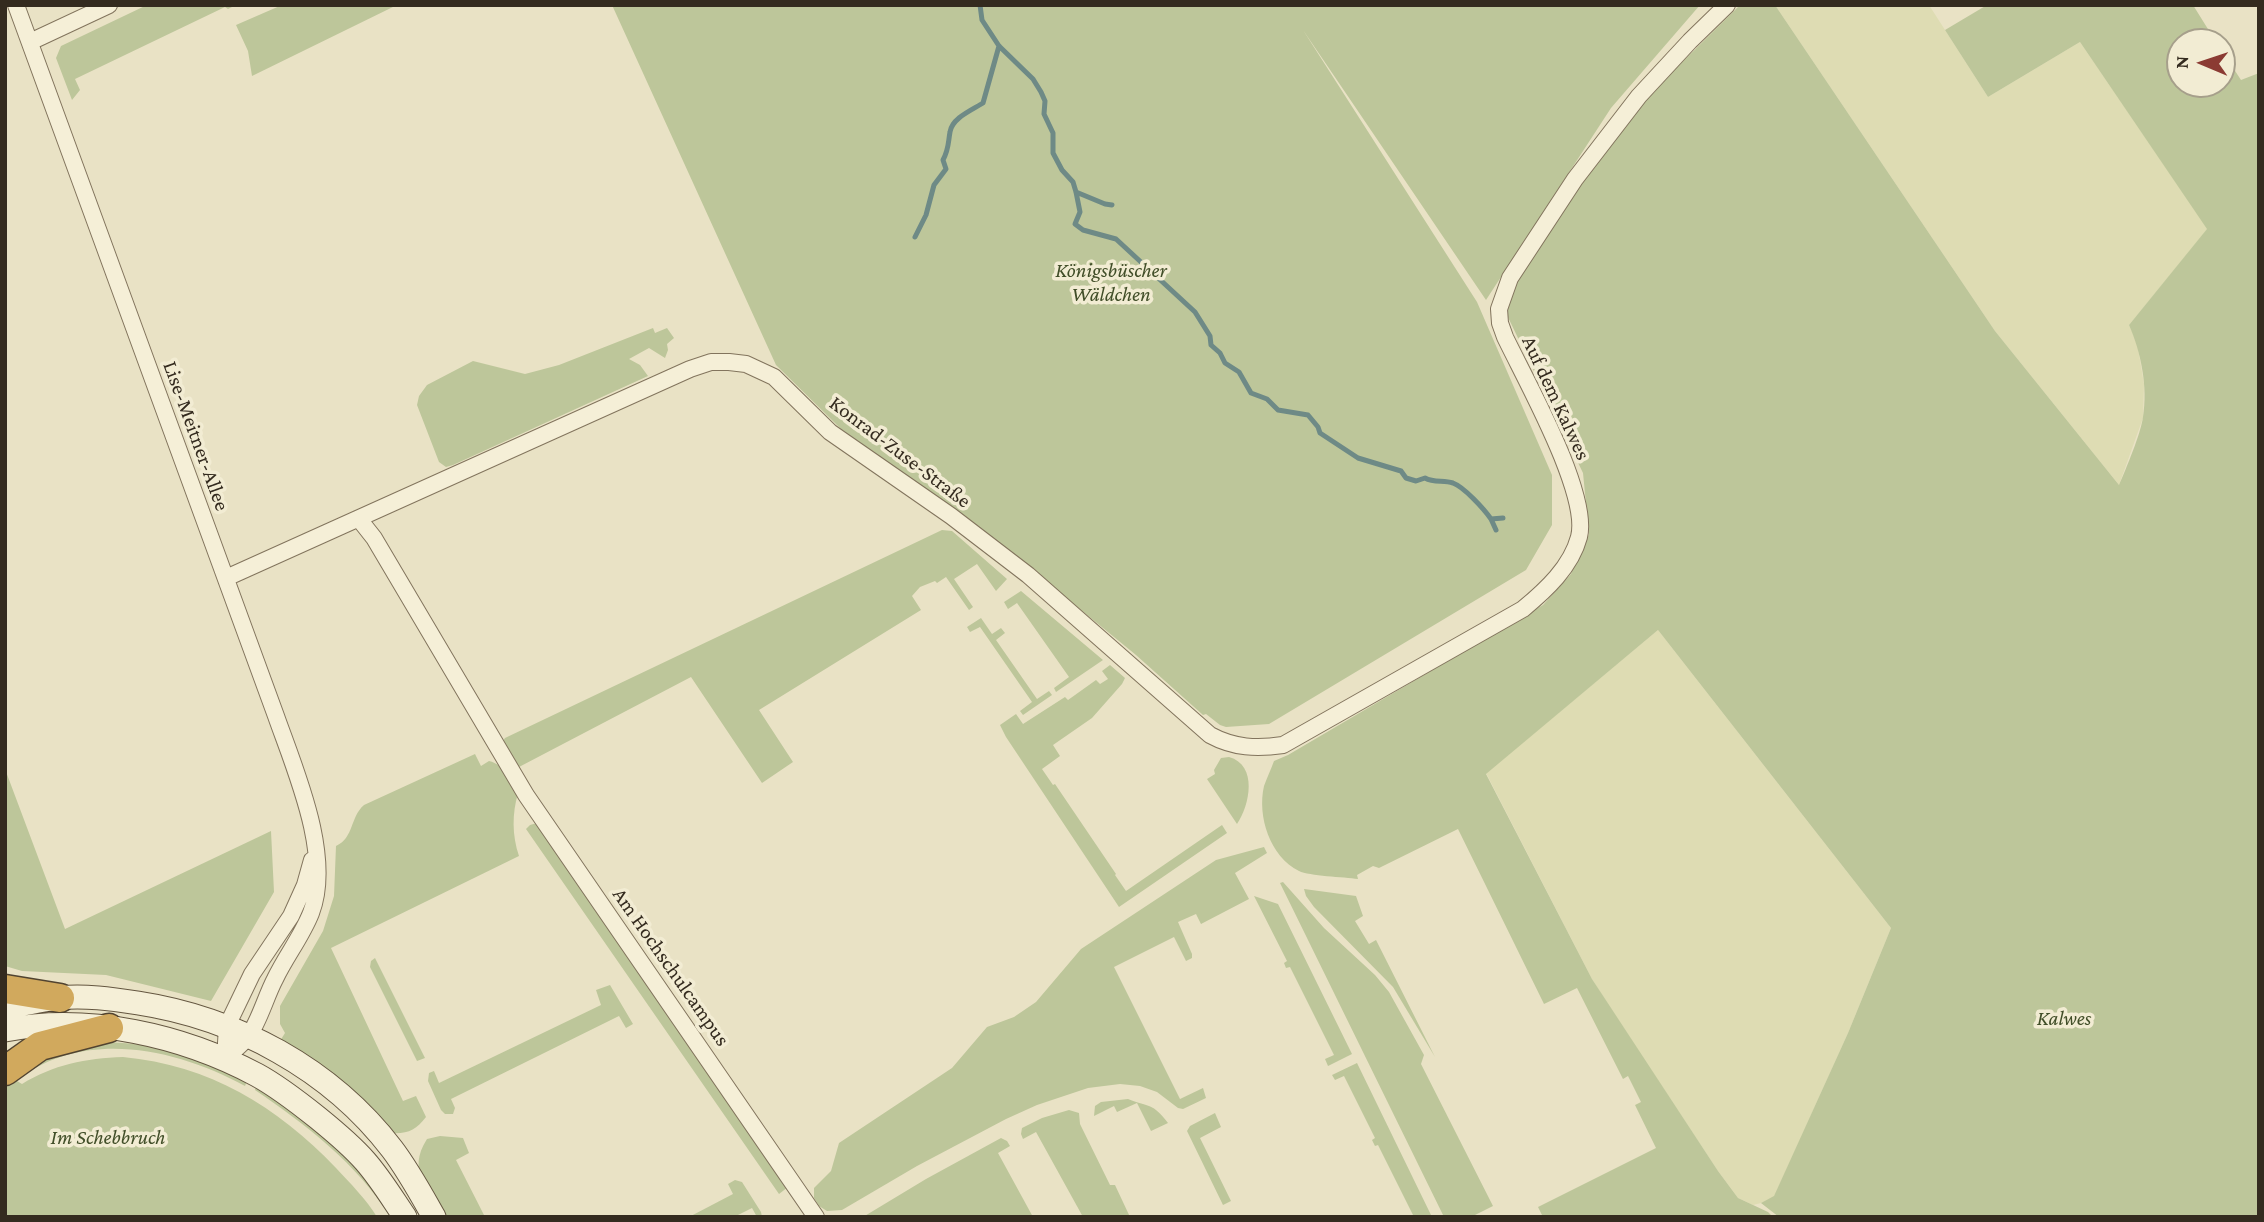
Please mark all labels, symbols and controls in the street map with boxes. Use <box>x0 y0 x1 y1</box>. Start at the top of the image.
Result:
north arrow <box>2166 28 2236 98</box>
text: N <box>2171 55 2192 69</box>
park label: Königsbüscher Wäldchen <box>1055 258 1167 308</box>
street label: Auf dem Kalwes <box>1516 332 1596 464</box>
street label: Lise-Meitner-Allee <box>157 358 235 514</box>
street label: Konrad-Zuse-Straße <box>824 391 976 513</box>
street label: Am Hochschulcampus <box>607 883 735 1051</box>
park label: Kalwes <box>2037 1006 2091 1032</box>
park label: Im Schebbruch <box>51 1125 165 1151</box>

